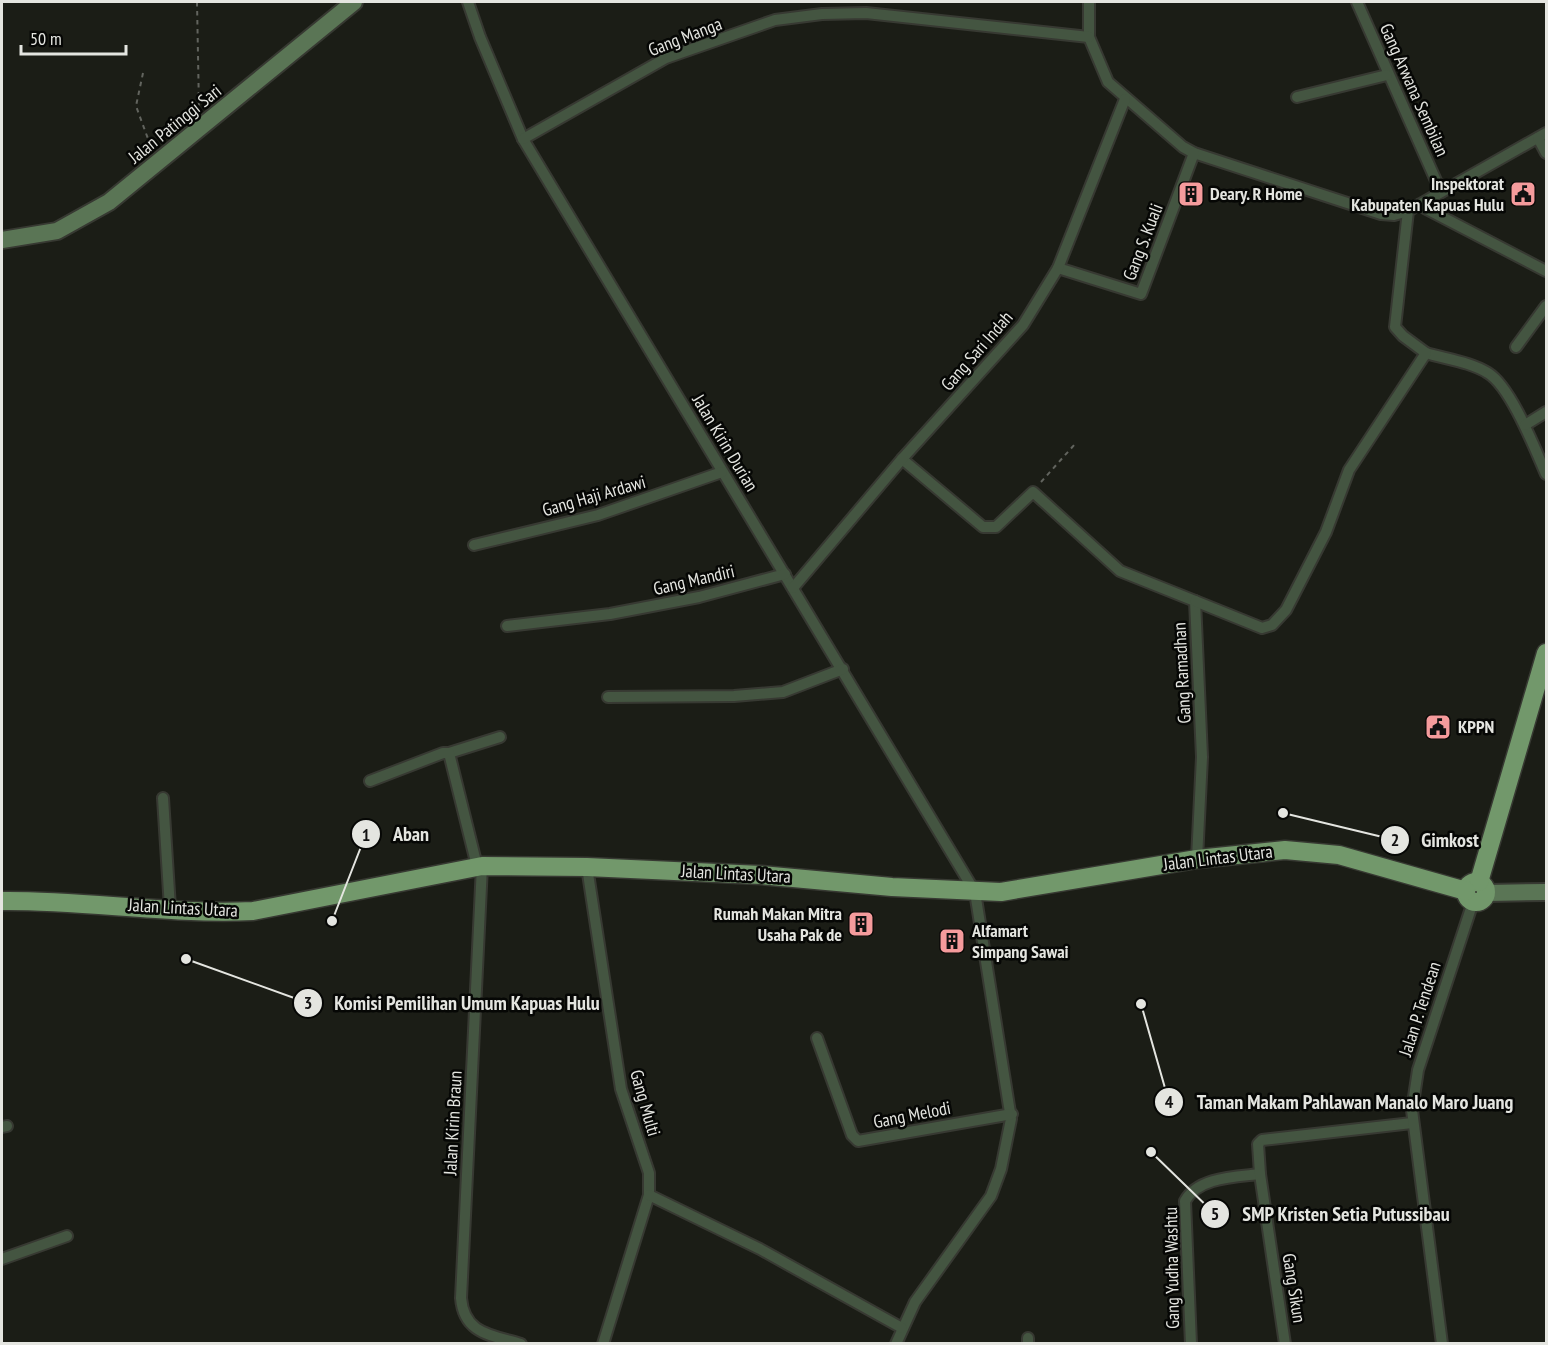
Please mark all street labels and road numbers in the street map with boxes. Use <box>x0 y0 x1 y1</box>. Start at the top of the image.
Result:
street label: Gang Manga <box>645 12 725 61</box>
street label: Gang Arwana Sembilan <box>1375 20 1454 160</box>
street label: Jalan Patinggi Sari <box>123 79 226 169</box>
street label: Gang S. Kuali <box>1117 200 1168 284</box>
street label: Gang Sari Indah <box>936 306 1017 395</box>
street label: Jalan Kirin Durian <box>687 389 763 495</box>
street label: Gang Haji Ardawi <box>540 470 648 521</box>
street label: Gang Mandiri <box>651 559 737 600</box>
street label: Gang Ramadhan <box>1167 622 1196 724</box>
street label: Jalan Lintas Utara <box>1161 839 1274 876</box>
street label: Jalan Lintas Utara <box>680 859 791 888</box>
street label: Jalan Lintas Utara <box>127 893 238 922</box>
street label: Jalan P. Tendean <box>1393 959 1446 1060</box>
street label: Gang Multi <box>625 1067 666 1139</box>
street label: Jalan Kirin Braun <box>438 1070 467 1177</box>
street label: Gang Melodi <box>871 1096 952 1133</box>
street label: Gang Yudha Washtu <box>1159 1207 1184 1329</box>
street label: Gang Sikun <box>1278 1252 1311 1324</box>

